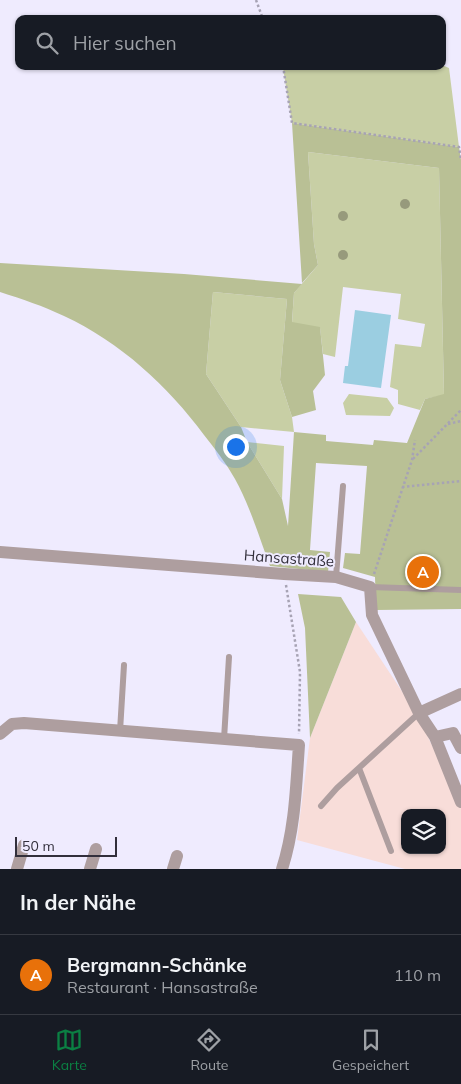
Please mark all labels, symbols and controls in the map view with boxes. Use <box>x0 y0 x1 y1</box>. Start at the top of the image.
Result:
search box <box>15 15 446 70</box>
icon: search <box>33 29 61 57</box>
text: Hier suchen <box>73 31 177 55</box>
your location <box>223 434 249 460</box>
street label: Hansastraße <box>243 545 335 571</box>
pin: A <box>407 553 439 591</box>
map controls <box>401 809 446 854</box>
button: layers <box>401 809 446 854</box>
scale bar <box>15 834 118 857</box>
text: 50 m <box>22 837 55 855</box>
text: In der Nähe <box>20 889 136 915</box>
text: Bergmann-Schänke <box>67 953 247 977</box>
text: A <box>30 965 42 985</box>
text: 110 m <box>394 965 441 985</box>
text: Restaurant · Hansastraße <box>67 977 258 997</box>
tab: Karte <box>52 1026 87 1074</box>
tab: Route <box>190 1026 228 1074</box>
tab: Gespeichert <box>332 1026 409 1074</box>

